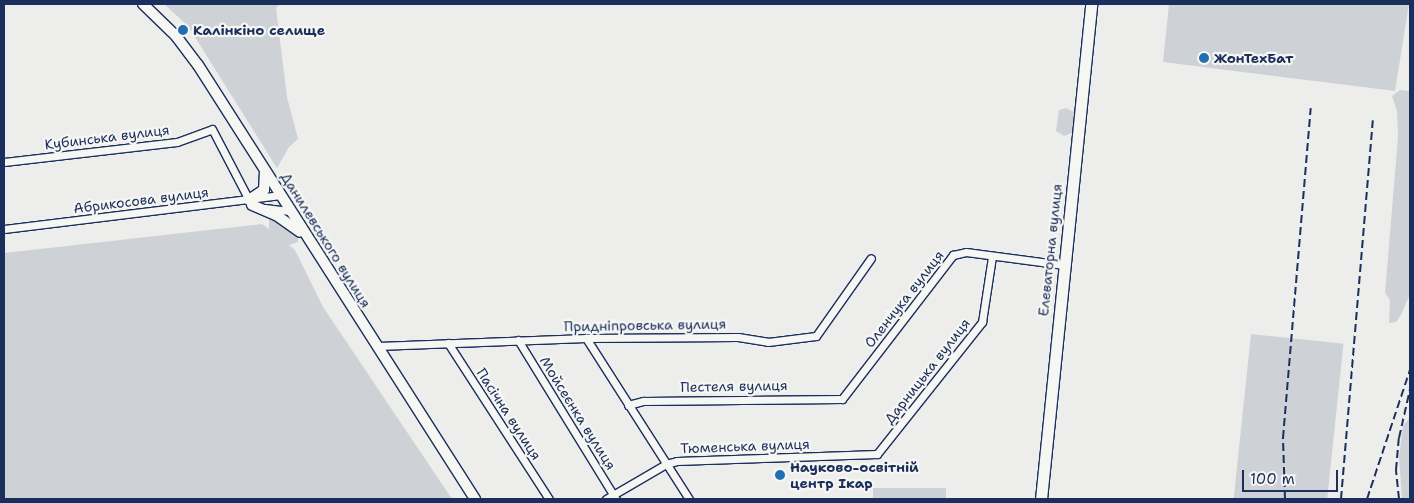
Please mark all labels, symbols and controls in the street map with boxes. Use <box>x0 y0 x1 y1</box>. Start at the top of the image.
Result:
place label: Калінкіно селище <box>193 22 325 38</box>
marker: Калінкіно селище <box>177 24 189 36</box>
place label: ЖонТехБат <box>1214 50 1293 66</box>
marker: ЖонТехБат <box>1198 52 1210 64</box>
street label: Кубинська вулиця <box>44 121 170 153</box>
street label: Данилевського вулиця <box>277 169 375 311</box>
street label: Абрикосова вулиця <box>72 183 210 217</box>
street label: Елеваторна вулиця <box>1035 183 1065 317</box>
street label: Оленчука вулиця <box>861 247 947 351</box>
street label: Придніпровська вулиця <box>564 315 726 335</box>
street label: Дарницька вулиця <box>881 315 973 427</box>
street label: Мойсеєнка вулиця <box>536 353 620 473</box>
street label: Пасічна вулиця <box>473 365 545 463</box>
street label: Пестеля вулиця <box>680 377 788 395</box>
street label: Тюменська вулиця <box>680 435 810 457</box>
place label: Науково-освітній центр Ікар <box>790 459 919 492</box>
scale bar <box>1244 460 1340 492</box>
marker: Науково-освітній центр Ікар <box>774 469 786 481</box>
text: 100 m <box>1250 469 1295 489</box>

